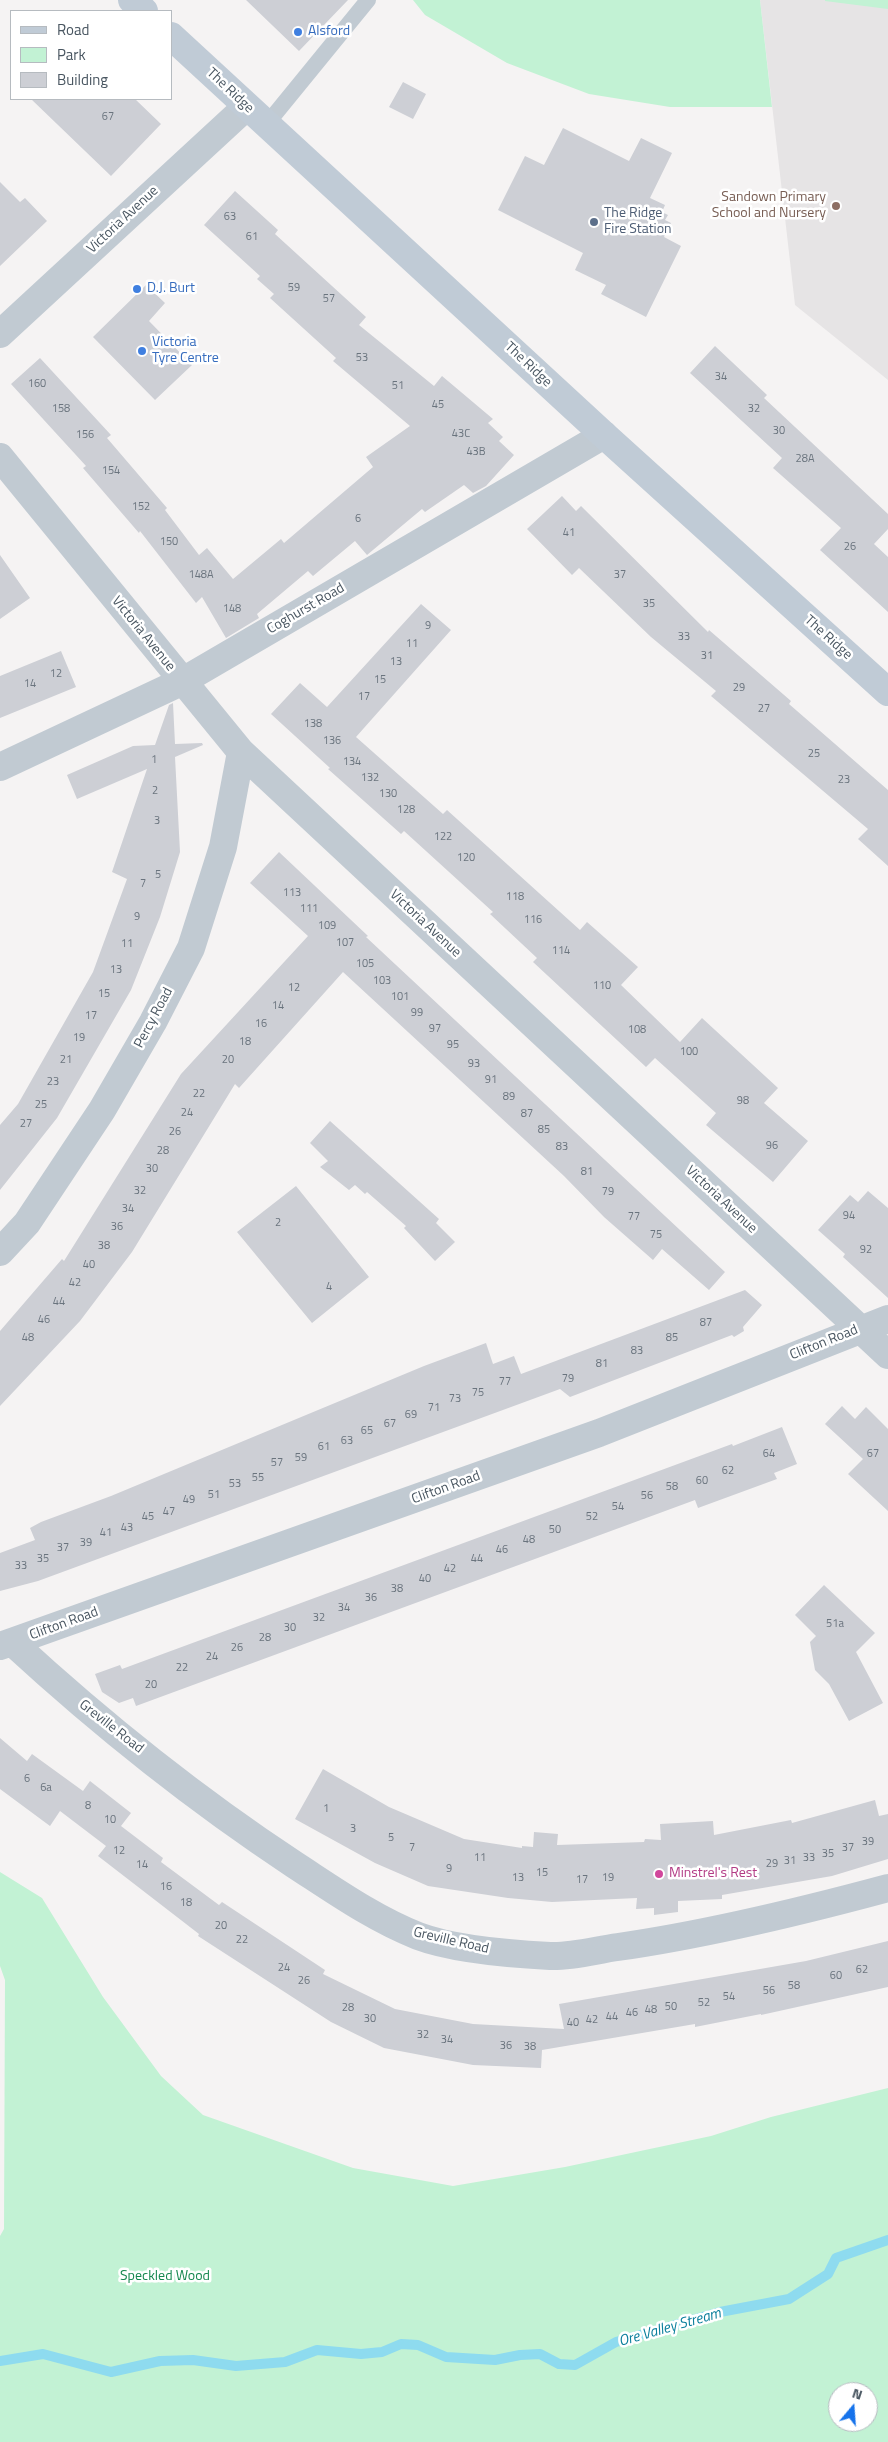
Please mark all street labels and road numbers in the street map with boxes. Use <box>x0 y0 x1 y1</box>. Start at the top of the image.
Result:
street label: The Ridge <box>203 65 257 117</box>
street label: Victoria Avenue <box>84 183 162 257</box>
street label: The Ridge <box>501 339 555 391</box>
street label: Coghurst Road <box>264 580 348 638</box>
street label: Victoria Avenue <box>108 593 178 675</box>
street label: The Ridge <box>801 612 855 664</box>
street label: Victoria Avenue <box>386 887 464 961</box>
street label: Percy Road <box>131 985 177 1051</box>
street label: Victoria Avenue <box>682 1163 760 1237</box>
street label: Clifton Road <box>788 1322 860 1364</box>
street label: Clifton Road <box>409 1468 483 1508</box>
street label: Clifton Road <box>27 1604 101 1644</box>
street label: Greville Road <box>75 1697 147 1757</box>
street label: Greville Road <box>412 1924 490 1958</box>

